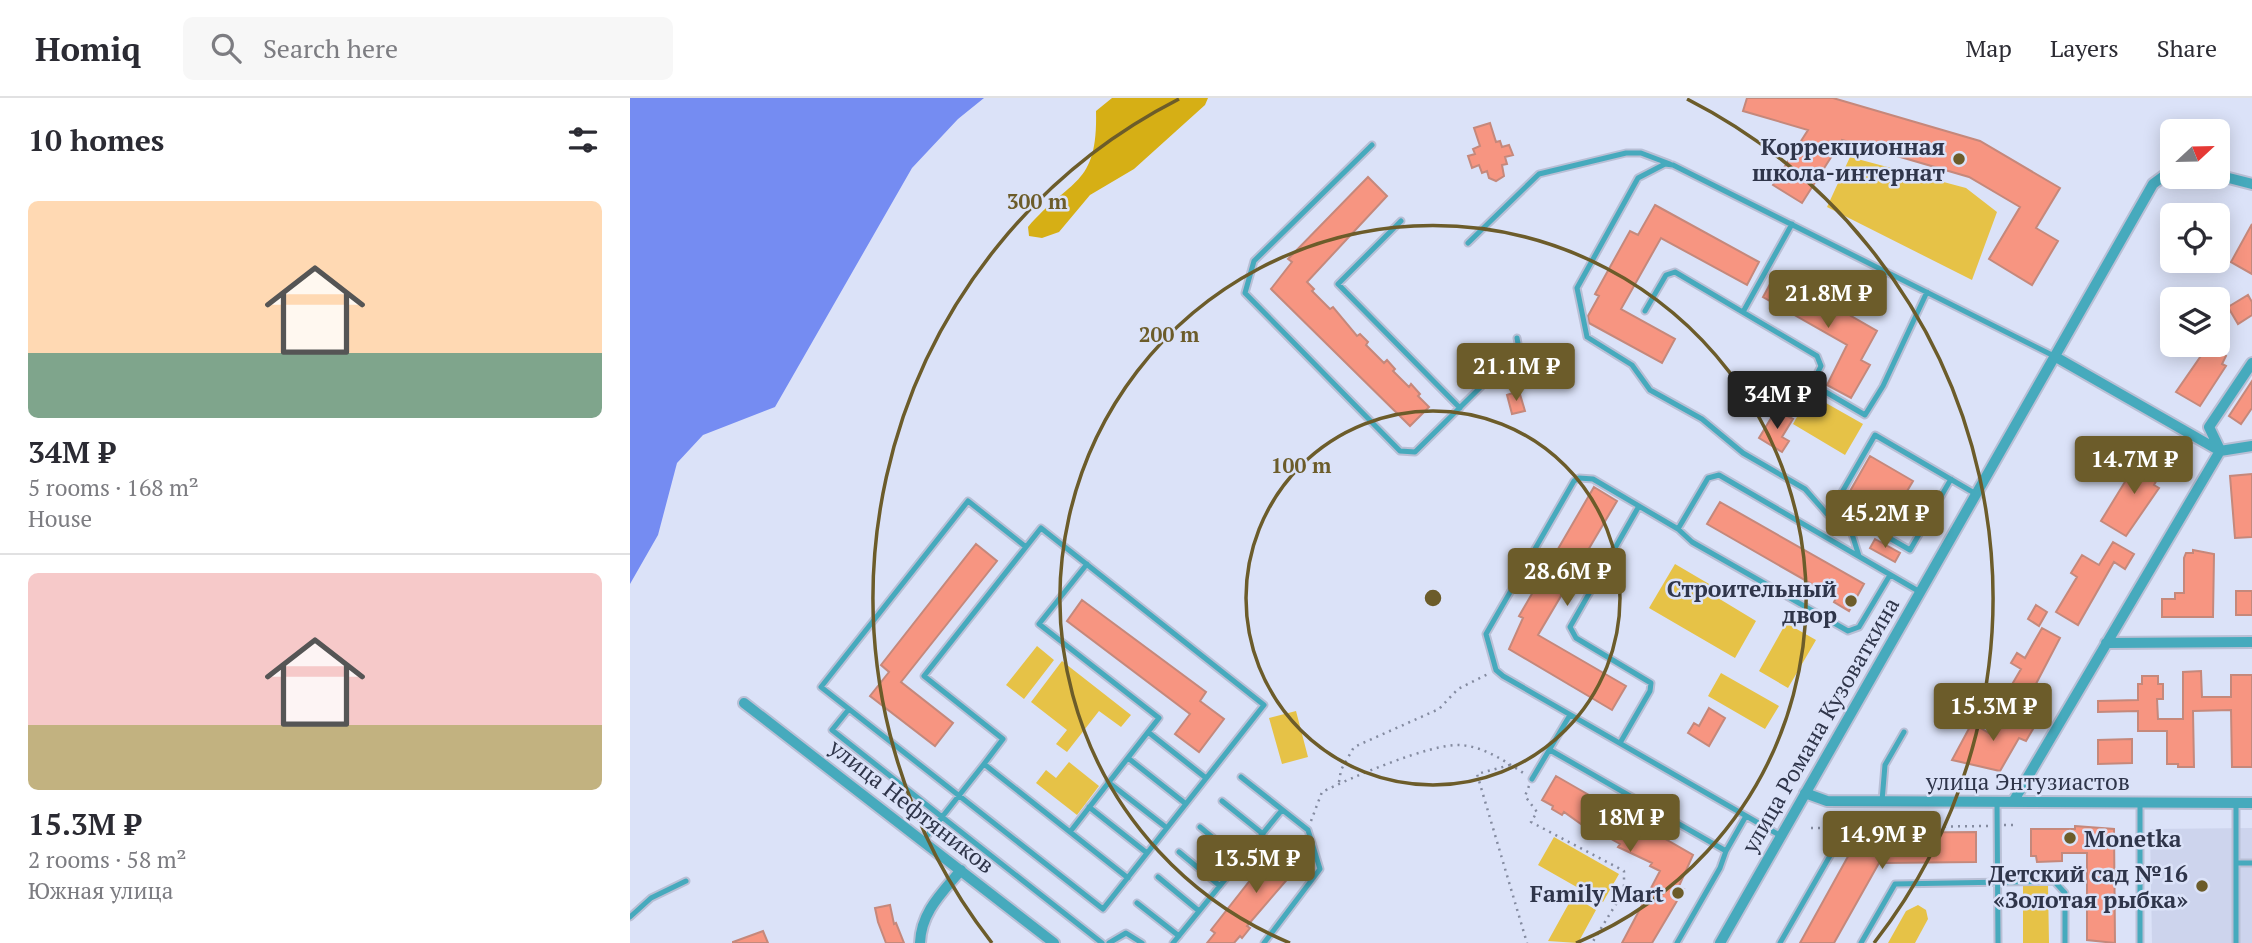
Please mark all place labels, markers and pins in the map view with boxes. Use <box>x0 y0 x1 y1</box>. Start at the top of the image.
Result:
place label: Коррекционная школа-интернат <box>1752 131 1946 188</box>
marker: Коррекционная школа-интернат <box>1951 151 1967 167</box>
pin: 21.8M ₽ <box>1763 271 1893 330</box>
pin: 21.1M ₽ <box>1451 344 1581 403</box>
pin: 34M ₽ <box>1728 372 1826 431</box>
pin: 14.7M ₽ <box>2069 436 2199 496</box>
pin: 45.2M ₽ <box>1820 490 1950 550</box>
pin: 28.6M ₽ <box>1502 548 1632 608</box>
place label: Строительный двор <box>1667 573 1837 630</box>
centre of rings <box>1421 586 1445 610</box>
marker: Строительный двор <box>1843 593 1859 609</box>
pin: 15.3M ₽ <box>1928 684 2058 743</box>
pin: 18M ₽ <box>1581 794 1679 854</box>
pin: 14.9M ₽ <box>1817 812 1947 871</box>
place label: Monetka <box>2084 823 2182 854</box>
marker: Monetka <box>2062 830 2078 846</box>
pin: 13.5M ₽ <box>1191 836 1321 895</box>
place label: Детский сад №16 «Золотая рыбка» <box>1988 858 2188 915</box>
place label: Family Mart <box>1530 878 1664 909</box>
marker: Детский сад №16 «Золотая рыбка» <box>2194 878 2210 894</box>
marker: Family Mart <box>1670 885 1686 901</box>

